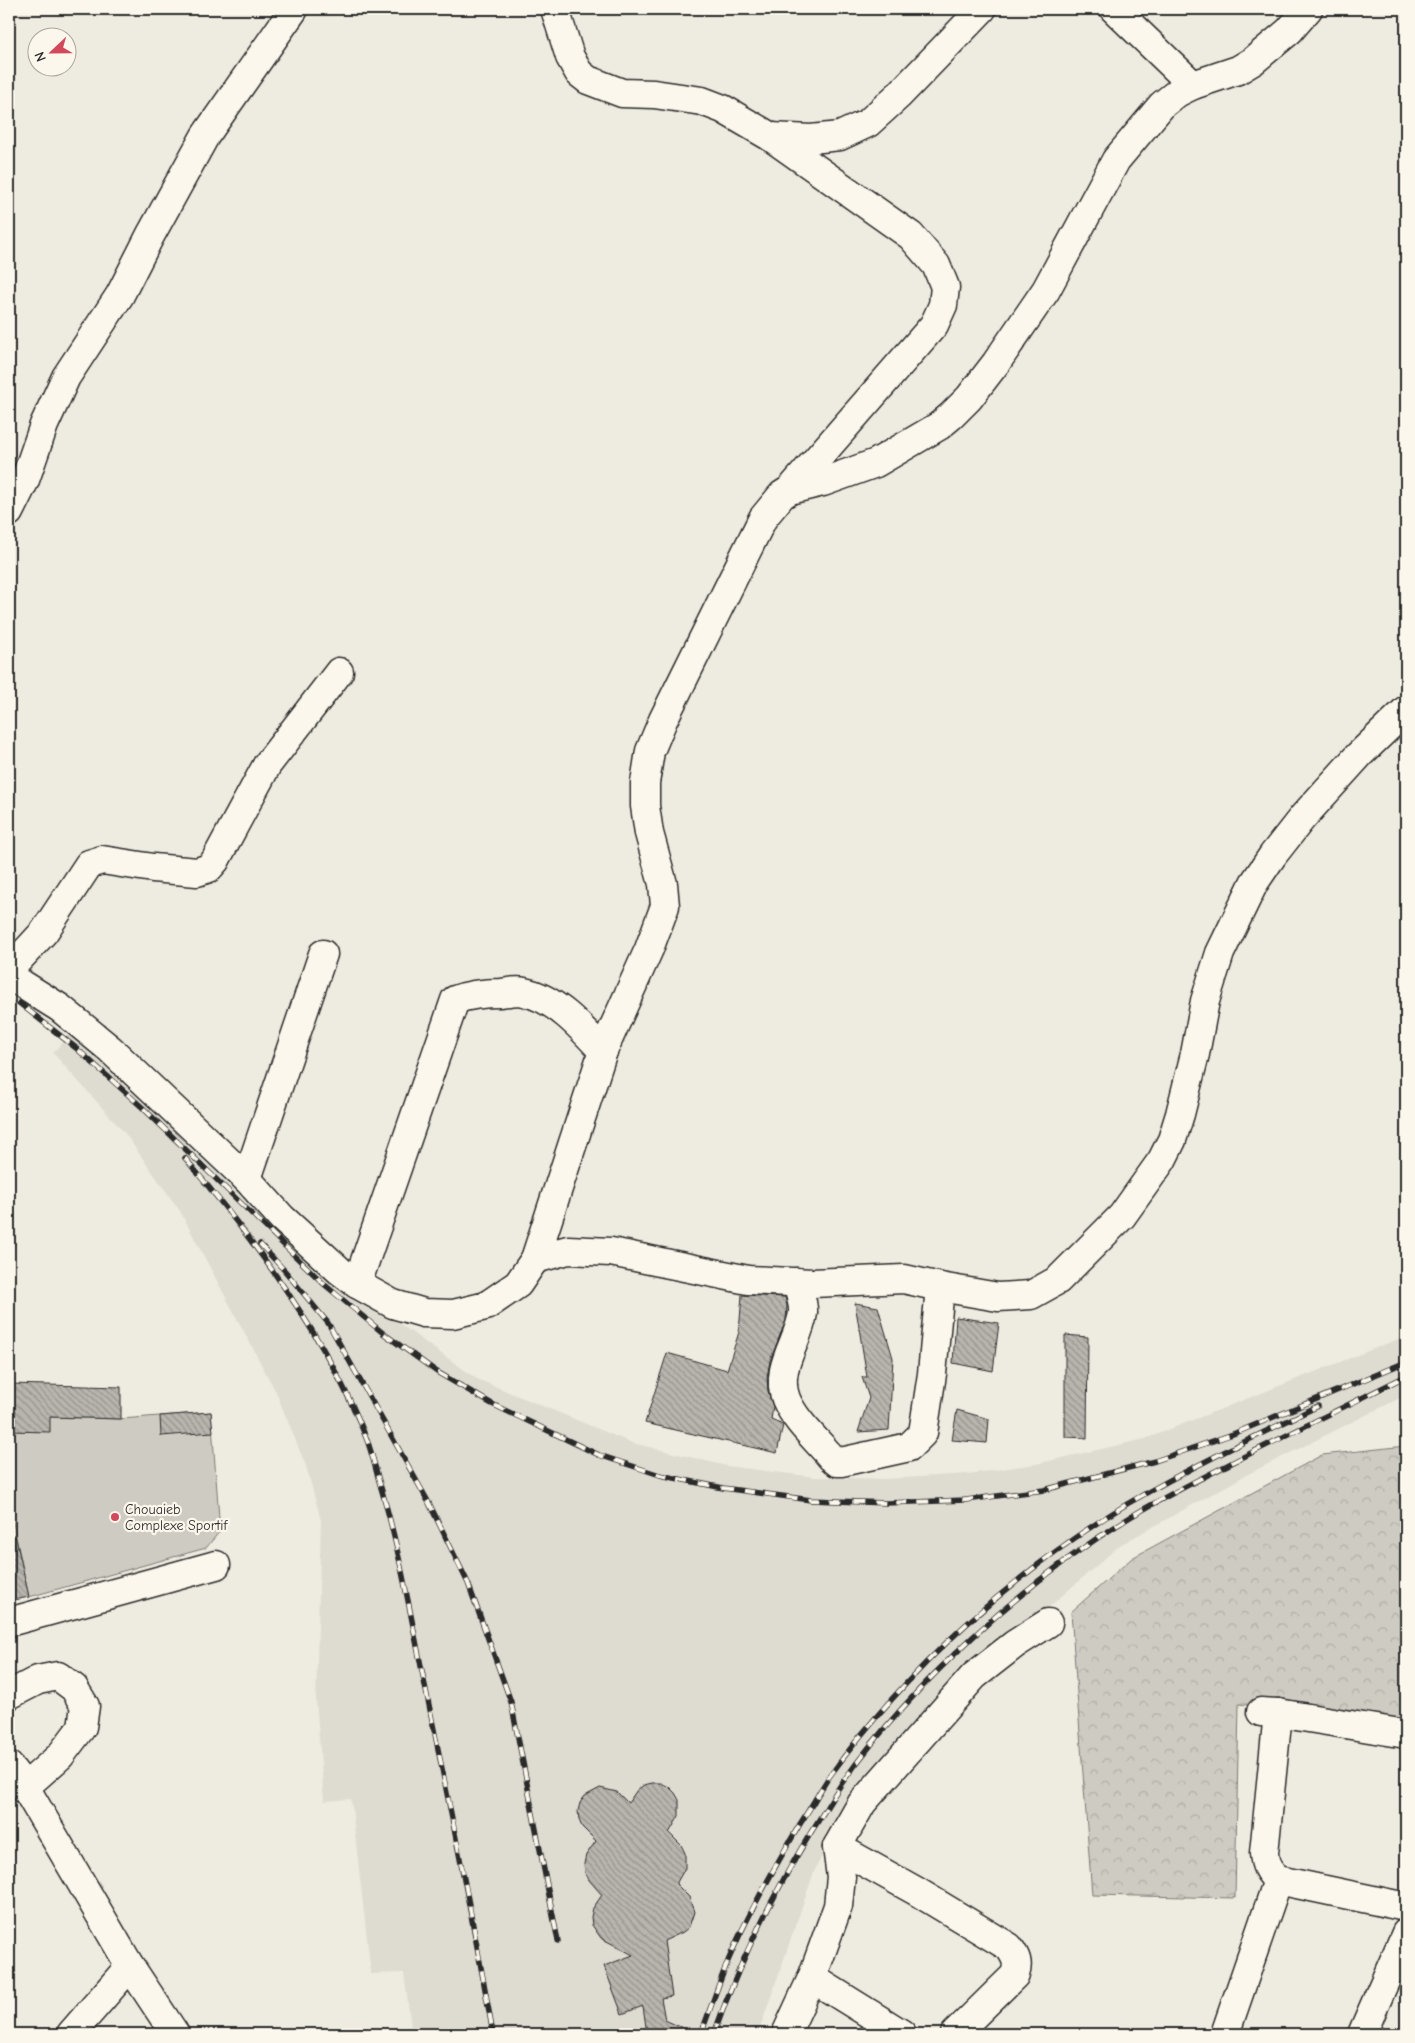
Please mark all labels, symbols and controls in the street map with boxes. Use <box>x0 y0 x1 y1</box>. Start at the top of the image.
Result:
north arrow <box>28 28 78 78</box>
text: N <box>31 49 50 64</box>
place label: Chouaieb Complexe Sportif <box>125 1501 228 1534</box>
marker: Chouaieb Complexe Sportif <box>109 1511 121 1523</box>

